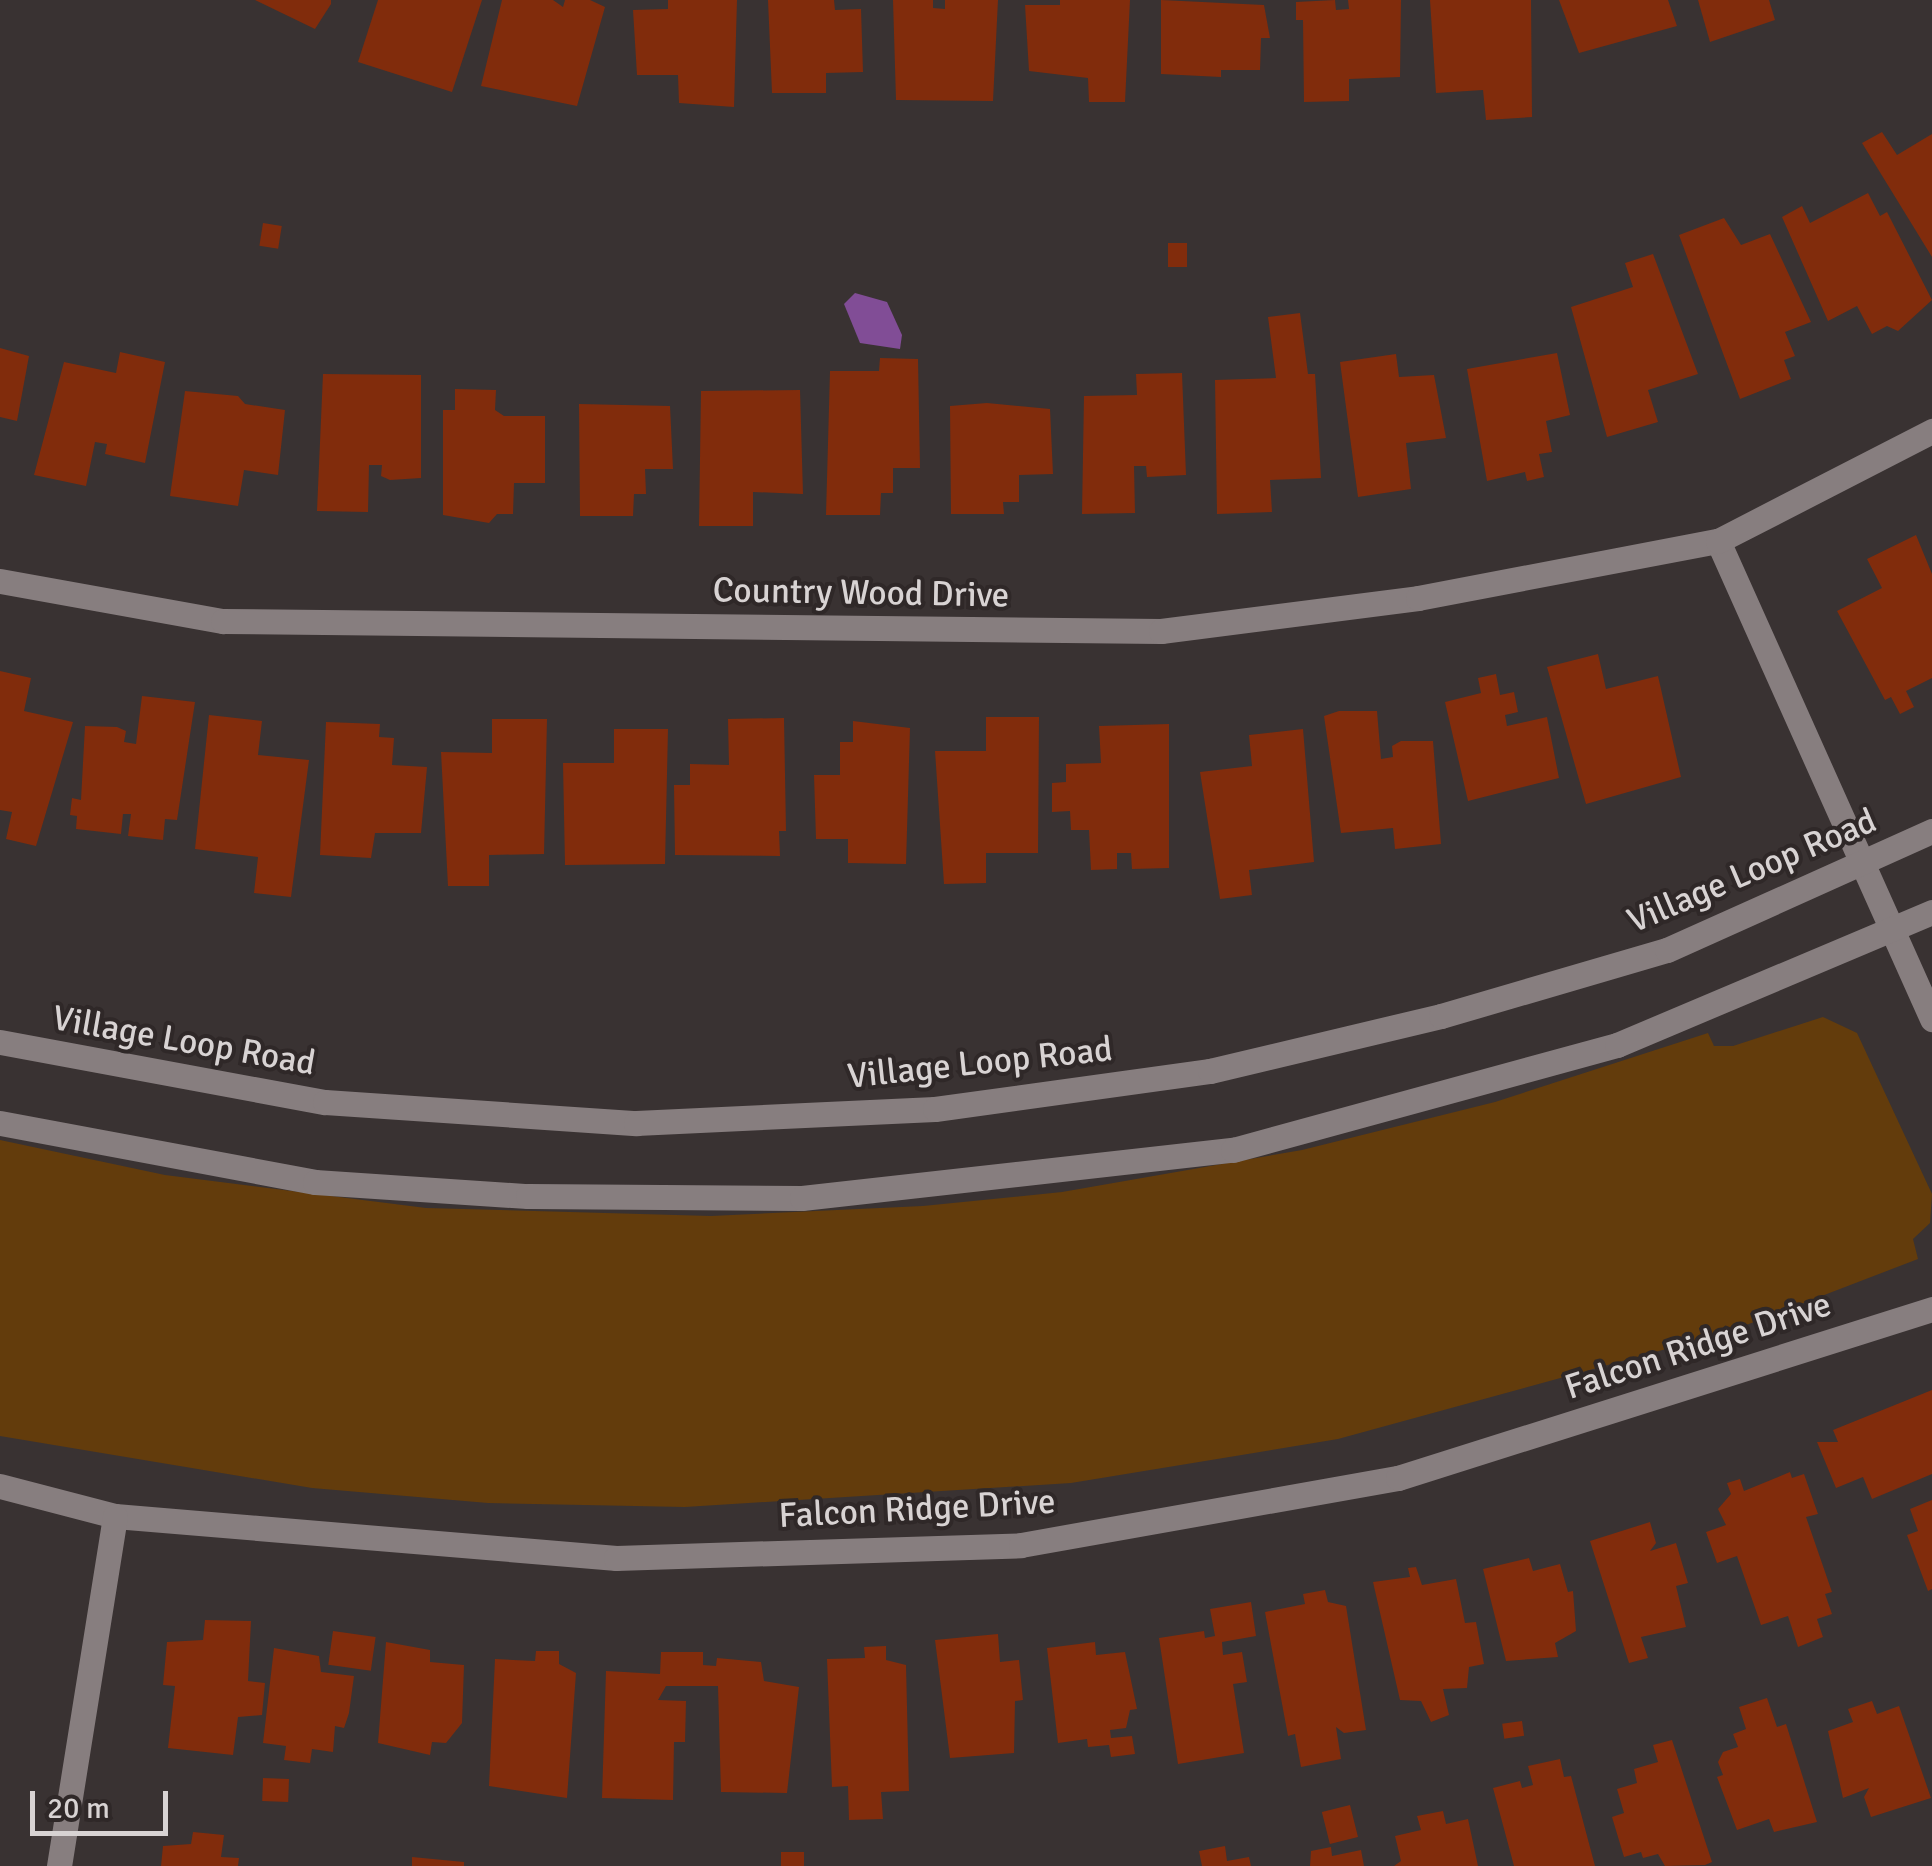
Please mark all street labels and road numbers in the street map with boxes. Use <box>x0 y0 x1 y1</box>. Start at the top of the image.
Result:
street label: Country Wood Drive <box>712 569 1010 617</box>
street label: Village Loop Road <box>1621 800 1883 942</box>
street label: Village Loop Road <box>49 997 319 1085</box>
street label: Village Loop Road <box>846 1028 1114 1098</box>
street label: Falcon Ridge Drive <box>1560 1283 1836 1409</box>
street label: Falcon Ridge Drive <box>778 1481 1056 1537</box>

